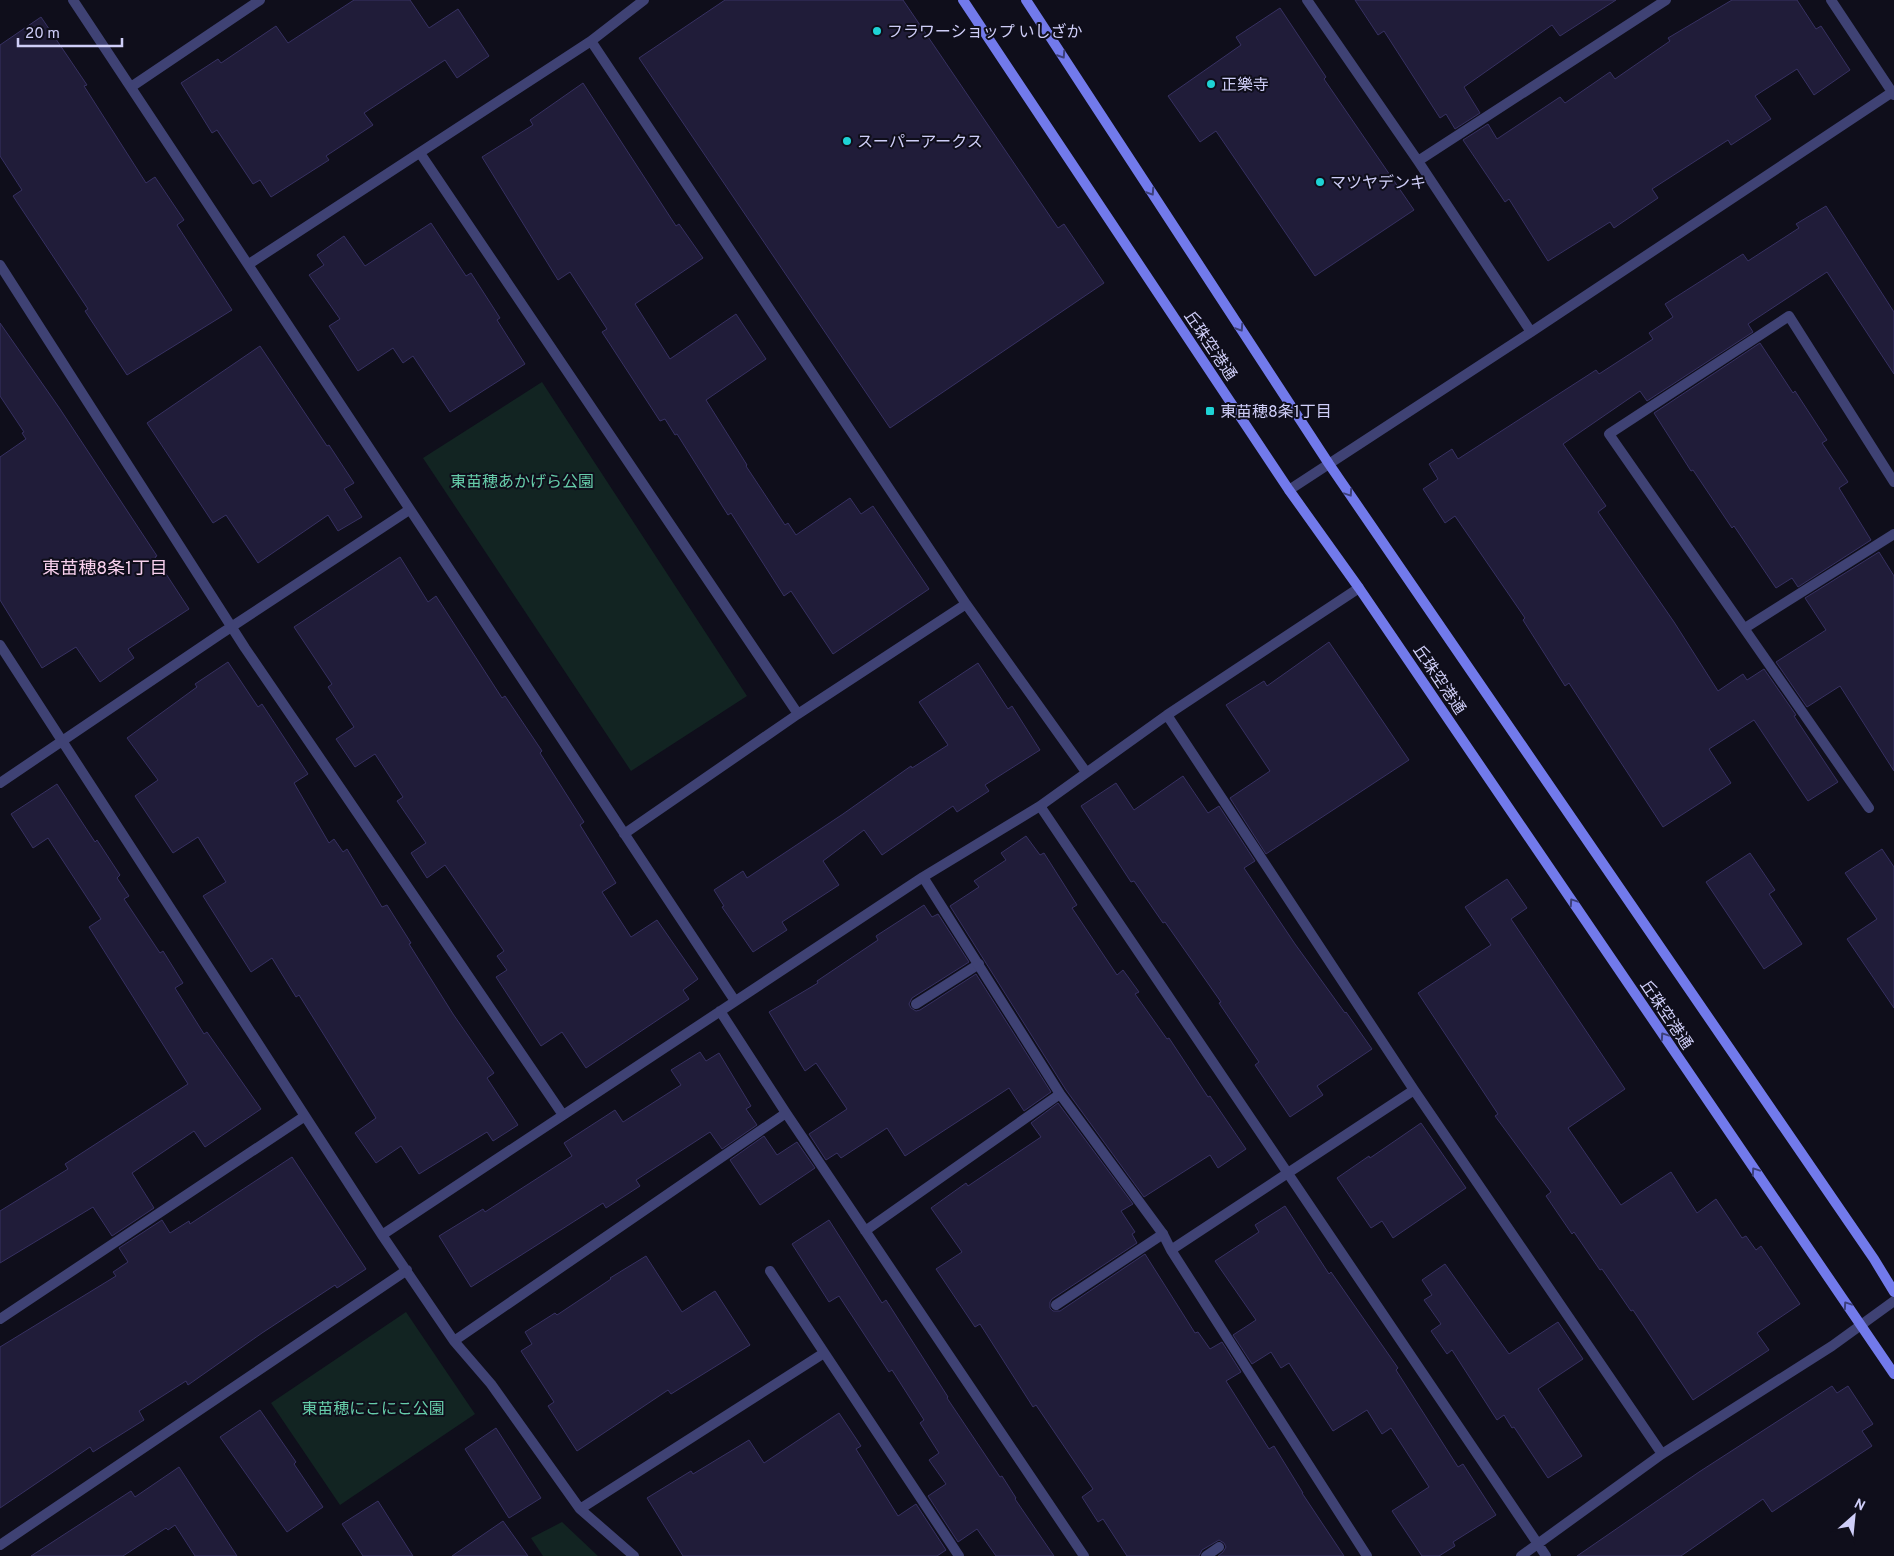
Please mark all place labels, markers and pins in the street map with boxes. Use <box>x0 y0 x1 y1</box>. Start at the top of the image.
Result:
place label: フラワーショップ いしざか <box>887 23 1082 43</box>
marker: フラワーショップ いしざか <box>871 25 883 37</box>
place label: 正樂寺 <box>1221 76 1269 96</box>
marker: 正樂寺 <box>1205 78 1217 90</box>
place label: スーパーアークス <box>857 133 983 153</box>
marker: スーパーアークス <box>841 135 853 147</box>
place label: マツヤデンキ <box>1330 174 1426 194</box>
marker: マツヤデンキ <box>1314 176 1326 188</box>
place label: 東苗穂8条1丁目 <box>1220 403 1332 423</box>
marker: 東苗穂8条1丁目 <box>1204 405 1216 417</box>

